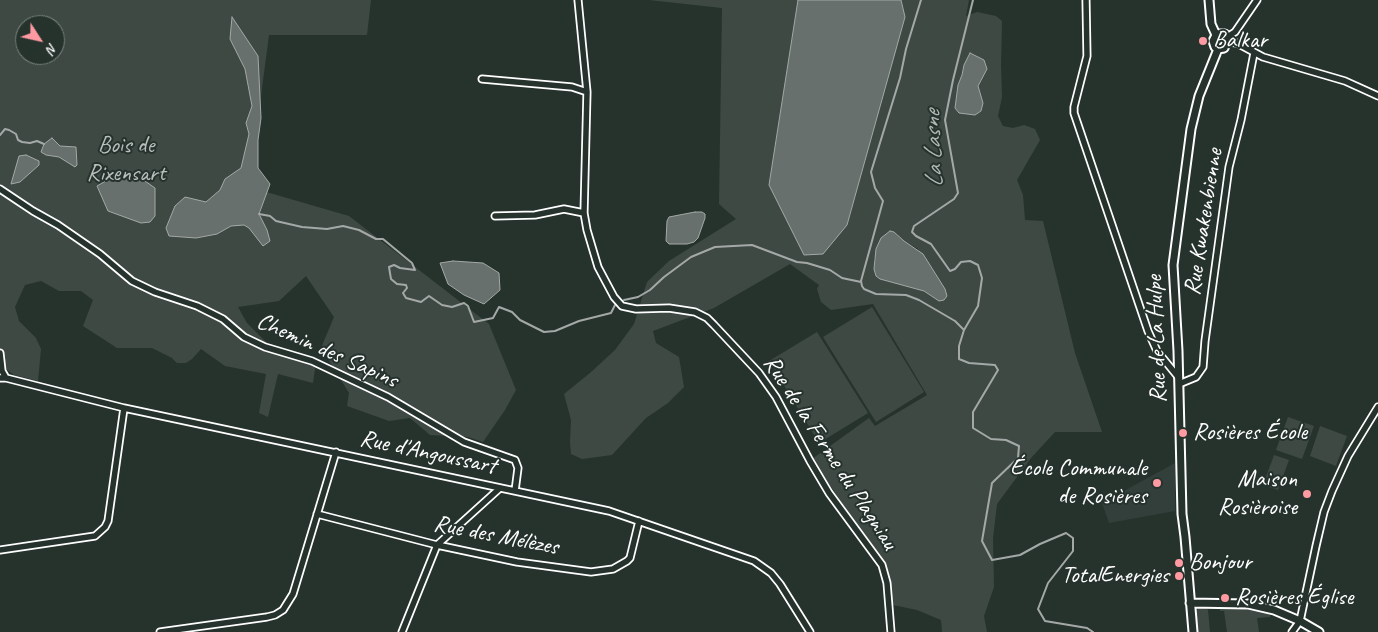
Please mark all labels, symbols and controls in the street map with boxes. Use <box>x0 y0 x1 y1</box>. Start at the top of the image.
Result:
north arrow <box>15 15 65 65</box>
place label: Balkar <box>1213 27 1267 55</box>
marker: Balkar <box>1197 35 1209 47</box>
text: N <box>42 40 61 57</box>
water label: La Lasne <box>918 110 950 188</box>
park label: Bois de Rixensart <box>87 132 165 188</box>
street label: Rue Kwakenbienne <box>1178 147 1230 297</box>
street label: Rue de La Hulpe <box>1140 275 1174 403</box>
street label: Chemin des Sapins <box>252 307 402 395</box>
street label: Rue de la Ferme du Plagniau <box>756 351 904 555</box>
place label: Rosières École <box>1193 419 1307 447</box>
street label: Rue d'Angoussart <box>357 425 499 481</box>
marker: Rosières École <box>1177 427 1189 439</box>
place label: École Communale de Rosières <box>1010 455 1147 511</box>
place label: Maison Rosièroise <box>1218 466 1297 522</box>
marker: École Communale de Rosières <box>1151 477 1163 489</box>
marker: Maison Rosièroise <box>1301 488 1313 500</box>
street label: Rue des Mélèzes <box>431 510 561 562</box>
place label: Bonjour <box>1189 549 1252 577</box>
marker: Bonjour <box>1173 557 1185 569</box>
place label: TotalEnergies <box>1061 562 1169 590</box>
marker: TotalEnergies <box>1173 570 1185 582</box>
place label: Rosières Église <box>1235 584 1353 612</box>
marker: Rosières Église <box>1219 592 1231 604</box>

